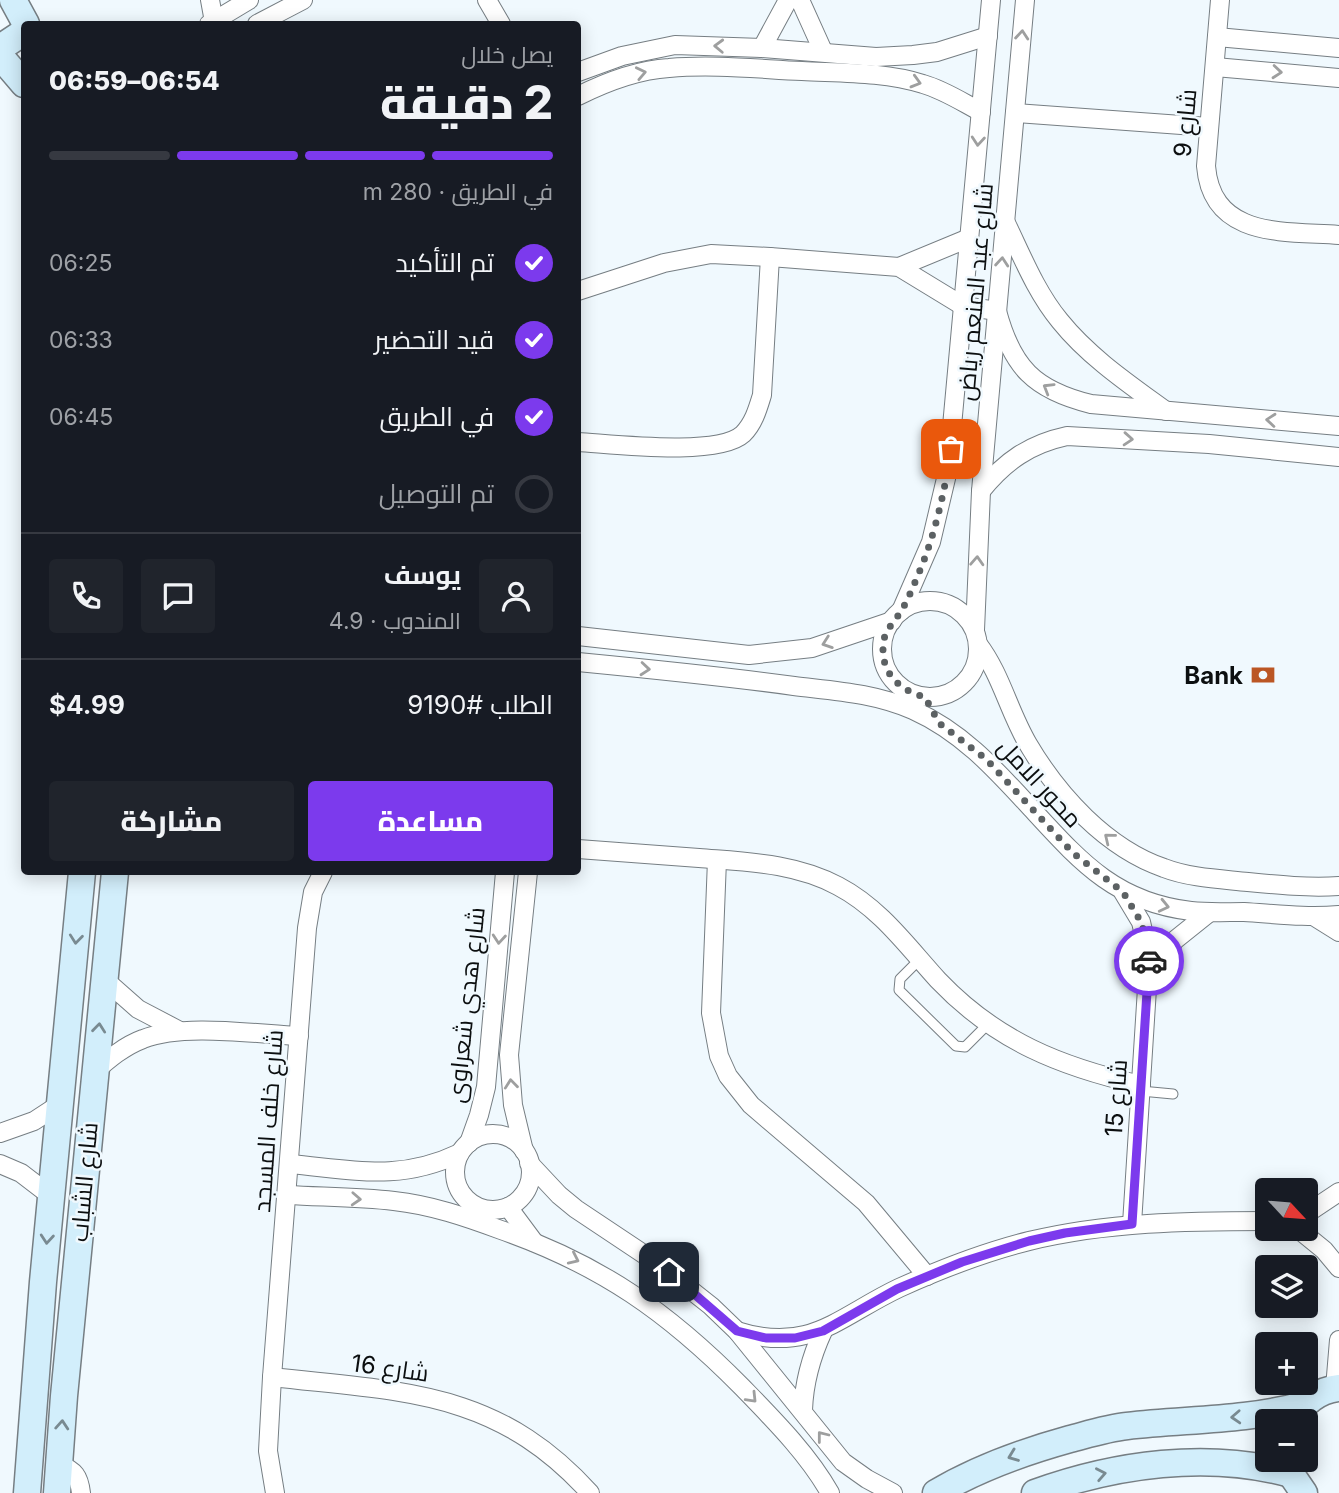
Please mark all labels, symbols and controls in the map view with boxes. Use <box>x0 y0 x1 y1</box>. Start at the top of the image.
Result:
one-way arrow <box>1014 29 1029 40</box>
one-way arrow <box>713 39 724 54</box>
text: يصل خلال <box>461 41 553 69</box>
one-way arrow <box>1272 64 1283 79</box>
text: 06:54–06:59 <box>49 65 220 96</box>
one-way arrow <box>635 66 647 81</box>
text: 2 دقيقة <box>380 74 553 130</box>
one-way arrow <box>910 74 922 89</box>
street label: شارع 9 <box>1168 88 1204 158</box>
one-way arrow <box>971 136 986 147</box>
text: في الطريق · 280 m <box>363 178 553 206</box>
street label: شارع عبد المنعم رياض <box>951 182 1001 402</box>
icon: check <box>515 244 553 282</box>
text: تم التأكيد <box>395 247 494 278</box>
text: 06:25 <box>49 249 112 277</box>
one-way arrow <box>994 256 1009 267</box>
icon: check <box>515 321 553 359</box>
text: قيد التحضير <box>374 324 494 355</box>
text: 06:33 <box>49 326 113 354</box>
one-way arrow <box>1042 383 1055 396</box>
icon: check <box>515 398 553 436</box>
text: في الطريق <box>379 401 494 432</box>
text: 06:45 <box>49 403 113 431</box>
one-way arrow <box>1265 413 1276 428</box>
pin <box>921 419 981 479</box>
icon: bag <box>932 430 970 468</box>
one-way arrow <box>1123 431 1134 446</box>
text: تم التوصيل <box>379 478 494 509</box>
one-way arrow <box>969 556 984 567</box>
button: phone <box>49 559 123 633</box>
button: chat <box>141 559 215 633</box>
text: يوسف <box>384 559 461 590</box>
button: person <box>479 559 553 633</box>
text: المندوب · 4.9 <box>329 607 461 635</box>
one-way arrow <box>822 635 834 649</box>
one-way arrow <box>640 661 651 676</box>
place label: Bank <box>1184 661 1243 690</box>
bank icon: Bank <box>1249 661 1277 689</box>
text: $4.99 <box>49 689 125 720</box>
text: الطلب #9190 <box>407 689 553 720</box>
street label: محور الامل <box>992 733 1088 833</box>
button: مشاركة <box>49 781 294 861</box>
button: مساعدة <box>308 781 553 861</box>
one-way arrow <box>1105 833 1117 846</box>
one-way arrow <box>1158 897 1170 912</box>
street label: شارع هدي شعراوى <box>441 906 495 1105</box>
courier <box>1114 926 1184 996</box>
one-way arrow <box>68 934 83 945</box>
one-way arrow <box>492 934 507 945</box>
icon: car <box>1130 942 1168 980</box>
one-way arrow <box>91 1022 106 1033</box>
street label: شارع خلف المسجد <box>247 1029 291 1214</box>
street label: شارع 15 <box>1099 1058 1135 1138</box>
one-way arrow <box>504 1078 519 1089</box>
street label: شارع الشباب <box>64 1121 106 1243</box>
north arrow <box>1255 1178 1318 1241</box>
map controls <box>1255 1178 1318 1472</box>
one-way arrow <box>351 1191 362 1206</box>
one-way arrow <box>40 1234 55 1245</box>
pin <box>639 1242 699 1302</box>
one-way arrow <box>567 1251 579 1265</box>
icon: home <box>650 1253 688 1291</box>
button: layers <box>1255 1255 1318 1318</box>
button: + <box>1255 1332 1318 1395</box>
street label: شارع 16 <box>349 1348 431 1390</box>
one-way arrow <box>744 1390 757 1403</box>
button: − <box>1255 1409 1318 1472</box>
one-way arrow <box>1230 1410 1241 1425</box>
one-way arrow <box>54 1419 69 1430</box>
one-way arrow <box>817 1431 830 1443</box>
one-way arrow <box>1007 1448 1019 1462</box>
one-way arrow <box>1095 1468 1107 1483</box>

